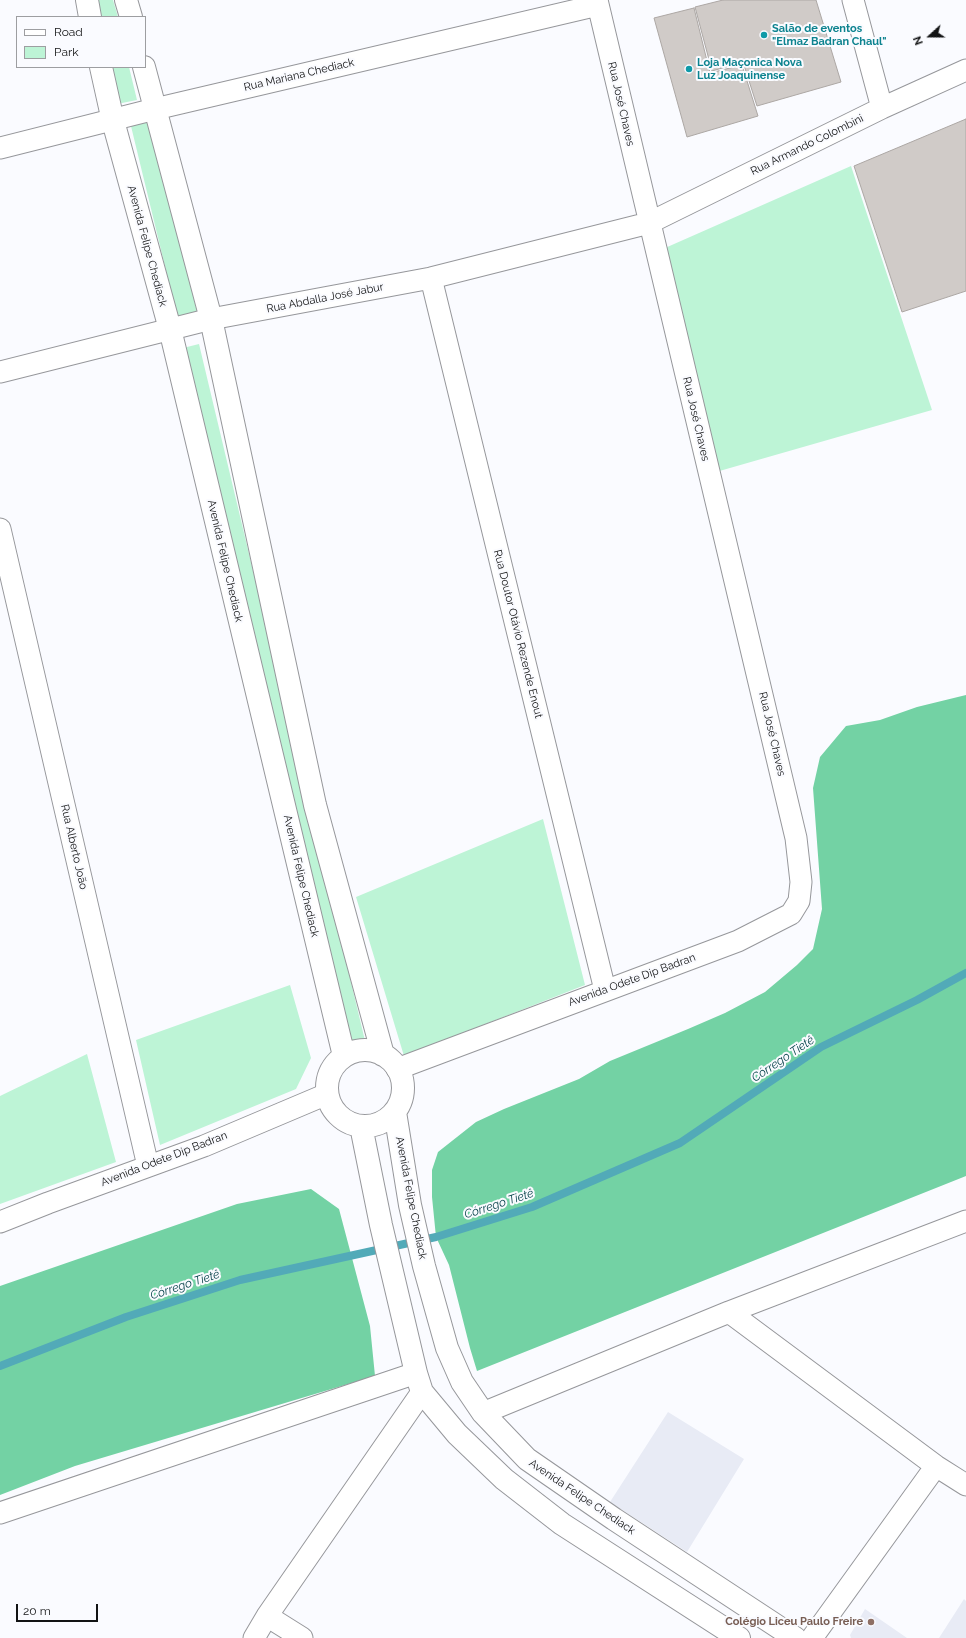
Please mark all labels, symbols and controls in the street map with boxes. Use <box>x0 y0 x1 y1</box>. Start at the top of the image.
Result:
legend <box>16 16 146 68</box>
north arrow <box>910 16 950 56</box>
place label: Salão de eventos "Elmaz Badran Chaul" <box>772 22 887 48</box>
text: Road <box>54 25 83 39</box>
marker: Salão de eventos "Elmaz Badran Chaul" <box>759 30 769 40</box>
text: N <box>911 34 926 47</box>
text: Park <box>54 45 79 59</box>
street label: Rua Mariana Chediack <box>242 56 356 94</box>
place label: Loja Maçonica Nova Luz Joaquinense <box>697 56 802 82</box>
street label: Rua José Chaves <box>605 61 637 147</box>
marker: Loja Maçonica Nova Luz Joaquinense <box>684 64 694 74</box>
street label: Rua Armando Colombini <box>748 112 866 178</box>
street label: Avenida Felipe Chediack <box>124 184 170 308</box>
street label: Rua Abdalla José Jabur <box>265 280 385 316</box>
street label: Rua José Chaves <box>680 376 712 462</box>
street label: Avenida Felipe Chediack <box>204 499 246 623</box>
street label: Rua Doutor Otávio Rezende Enout <box>491 548 545 720</box>
street label: Rua José Chaves <box>756 691 788 777</box>
street label: Rua Alberto João <box>58 803 90 891</box>
street label: Avenida Felipe Chediack <box>280 814 322 938</box>
street label: Avenida Odete Dip Badran <box>567 951 697 1009</box>
water label: Córrego Tietê <box>749 1033 817 1085</box>
street label: Avenida Odete Dip Badran <box>99 1129 229 1189</box>
street label: Avenida Felipe Chediack <box>393 1135 429 1261</box>
water label: Córrego Tietê <box>462 1186 536 1222</box>
water label: Córrego Tietê <box>148 1267 222 1303</box>
street label: Avenida Felipe Chediack <box>526 1457 638 1537</box>
scale bar <box>18 1596 100 1622</box>
text: 20 m <box>23 1604 51 1618</box>
place label: Colégio Liceu Paulo Freire <box>725 1615 863 1629</box>
marker: Colégio Liceu Paulo Freire <box>866 1617 876 1627</box>

